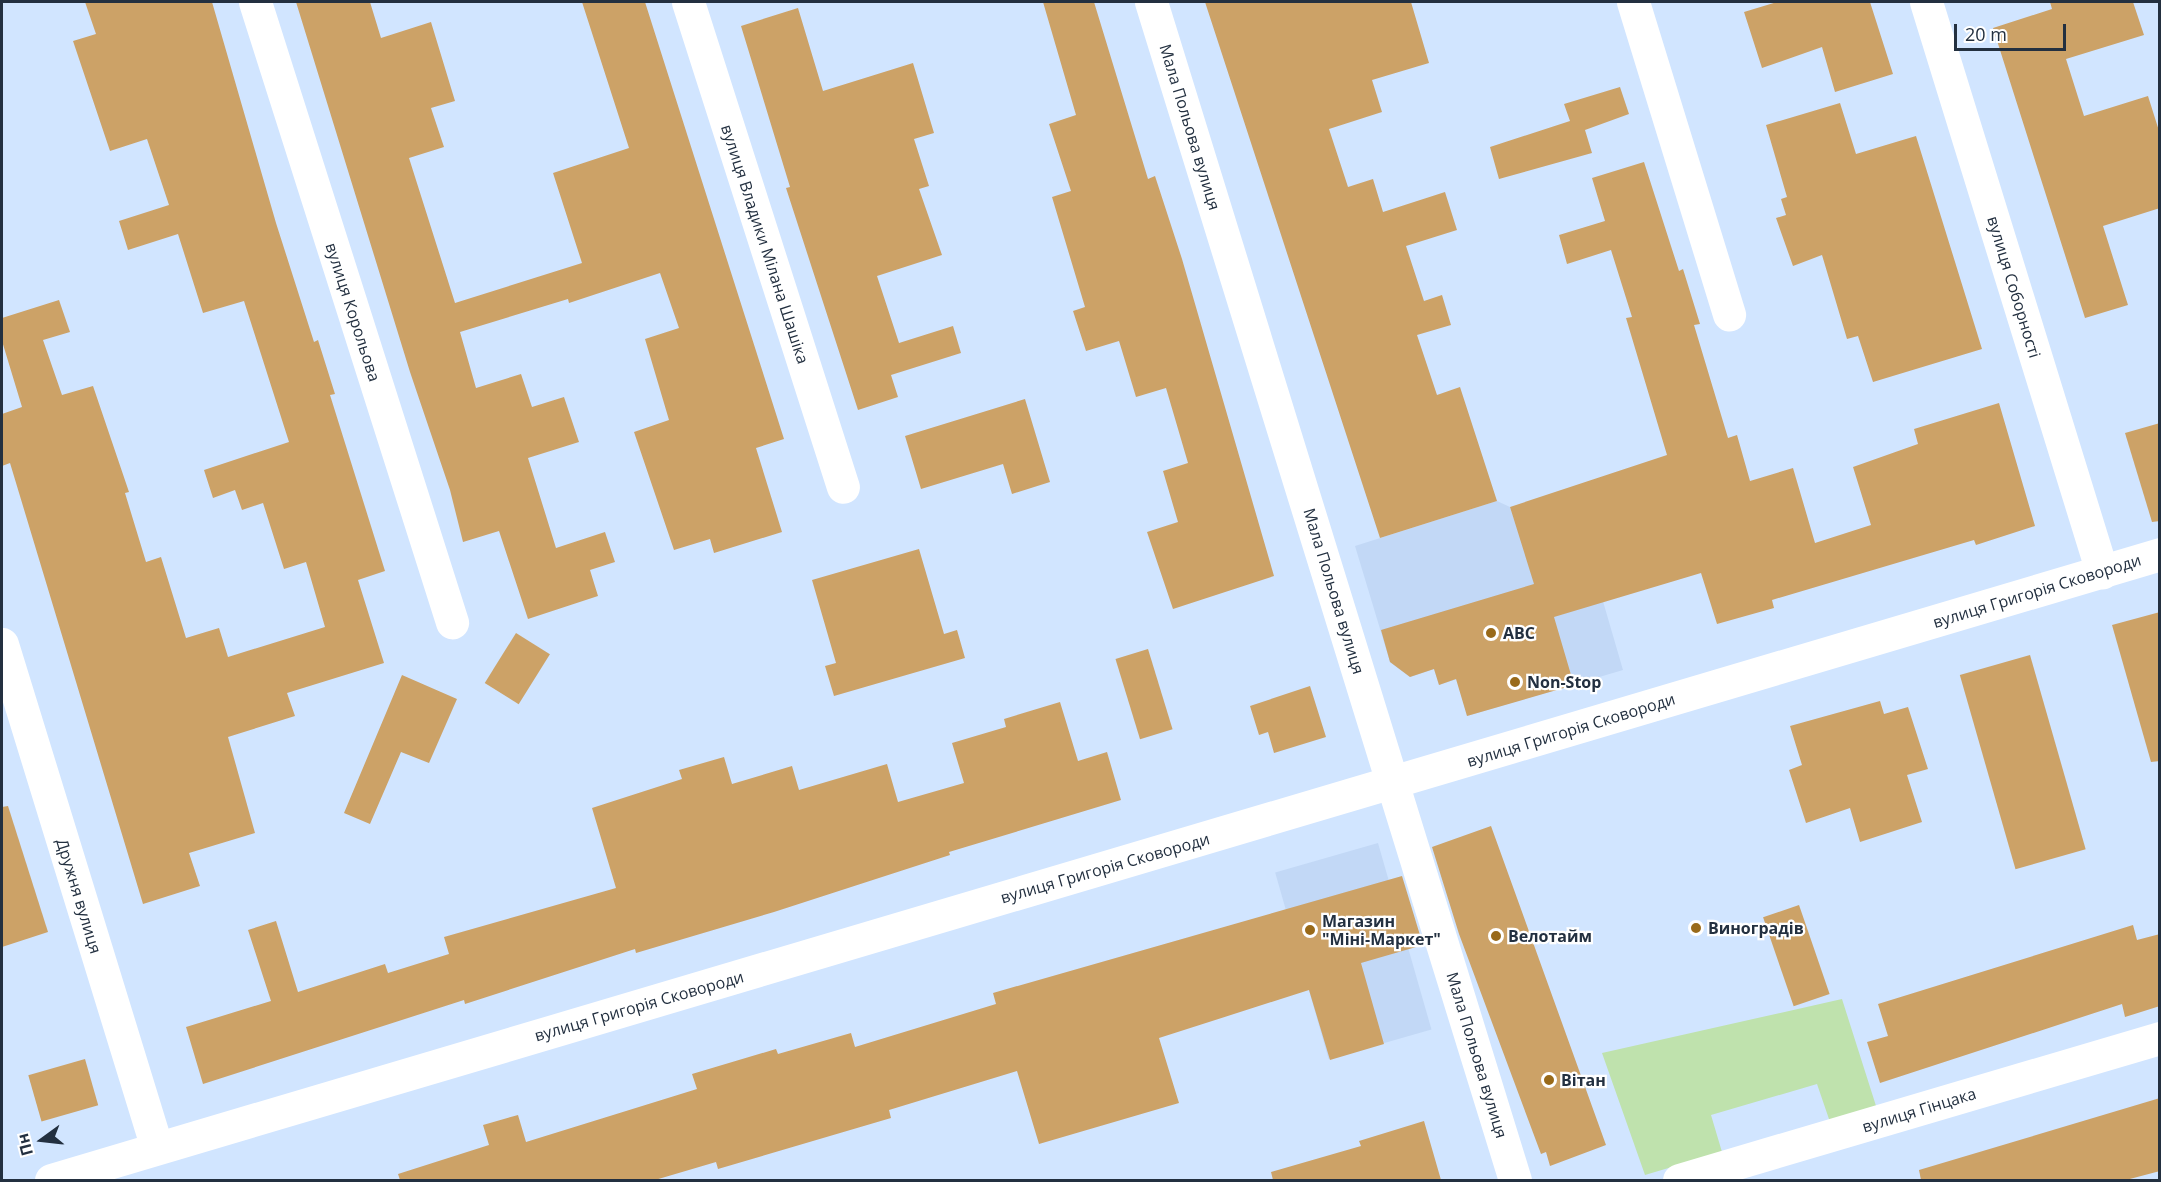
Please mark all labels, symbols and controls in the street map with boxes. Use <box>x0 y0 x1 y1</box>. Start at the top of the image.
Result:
scale bar <box>1957 12 2070 50</box>
text: 20 m <box>1965 22 2007 46</box>
street label: Мала Польова вулиця <box>1156 42 1224 212</box>
street label: вулиця Владики Мілана Шашіка <box>717 122 813 366</box>
street label: вулиця Соборності <box>1983 214 2045 360</box>
street label: вулиця Корольова <box>322 240 384 384</box>
street label: Мала Польова вулиця <box>1300 506 1368 676</box>
street label: вулиця Григорія Сковороди <box>1931 550 2143 632</box>
place label: ABC <box>1503 623 1535 643</box>
marker: ABC <box>1484 626 1498 640</box>
place label: Non-Stop <box>1527 672 1601 692</box>
marker: Non-Stop <box>1508 675 1522 689</box>
street label: вулиця Григорія Сковороди <box>1465 689 1677 771</box>
street label: вулиця Григорія Сковороди <box>998 829 1212 907</box>
street label: Дружня вулиця <box>52 836 106 956</box>
place label: Магазин "Міні-Маркет" <box>1322 911 1441 949</box>
place label: Виноградів <box>1708 918 1804 938</box>
marker: Виноградів <box>1689 921 1703 935</box>
marker: Магазин "Міні-Маркет" <box>1303 923 1317 937</box>
place label: Велотайм <box>1508 926 1592 946</box>
marker: Велотайм <box>1489 929 1503 943</box>
street label: вулиця Григорія Сковороди <box>532 967 746 1045</box>
street label: Мала Польова вулиця <box>1443 970 1511 1140</box>
place label: Вітан <box>1561 1070 1606 1090</box>
marker: Вітан <box>1542 1073 1556 1087</box>
street label: вулиця Гінцака <box>1860 1084 1978 1136</box>
north arrow <box>12 1110 72 1170</box>
text: Пн <box>11 1131 38 1158</box>

